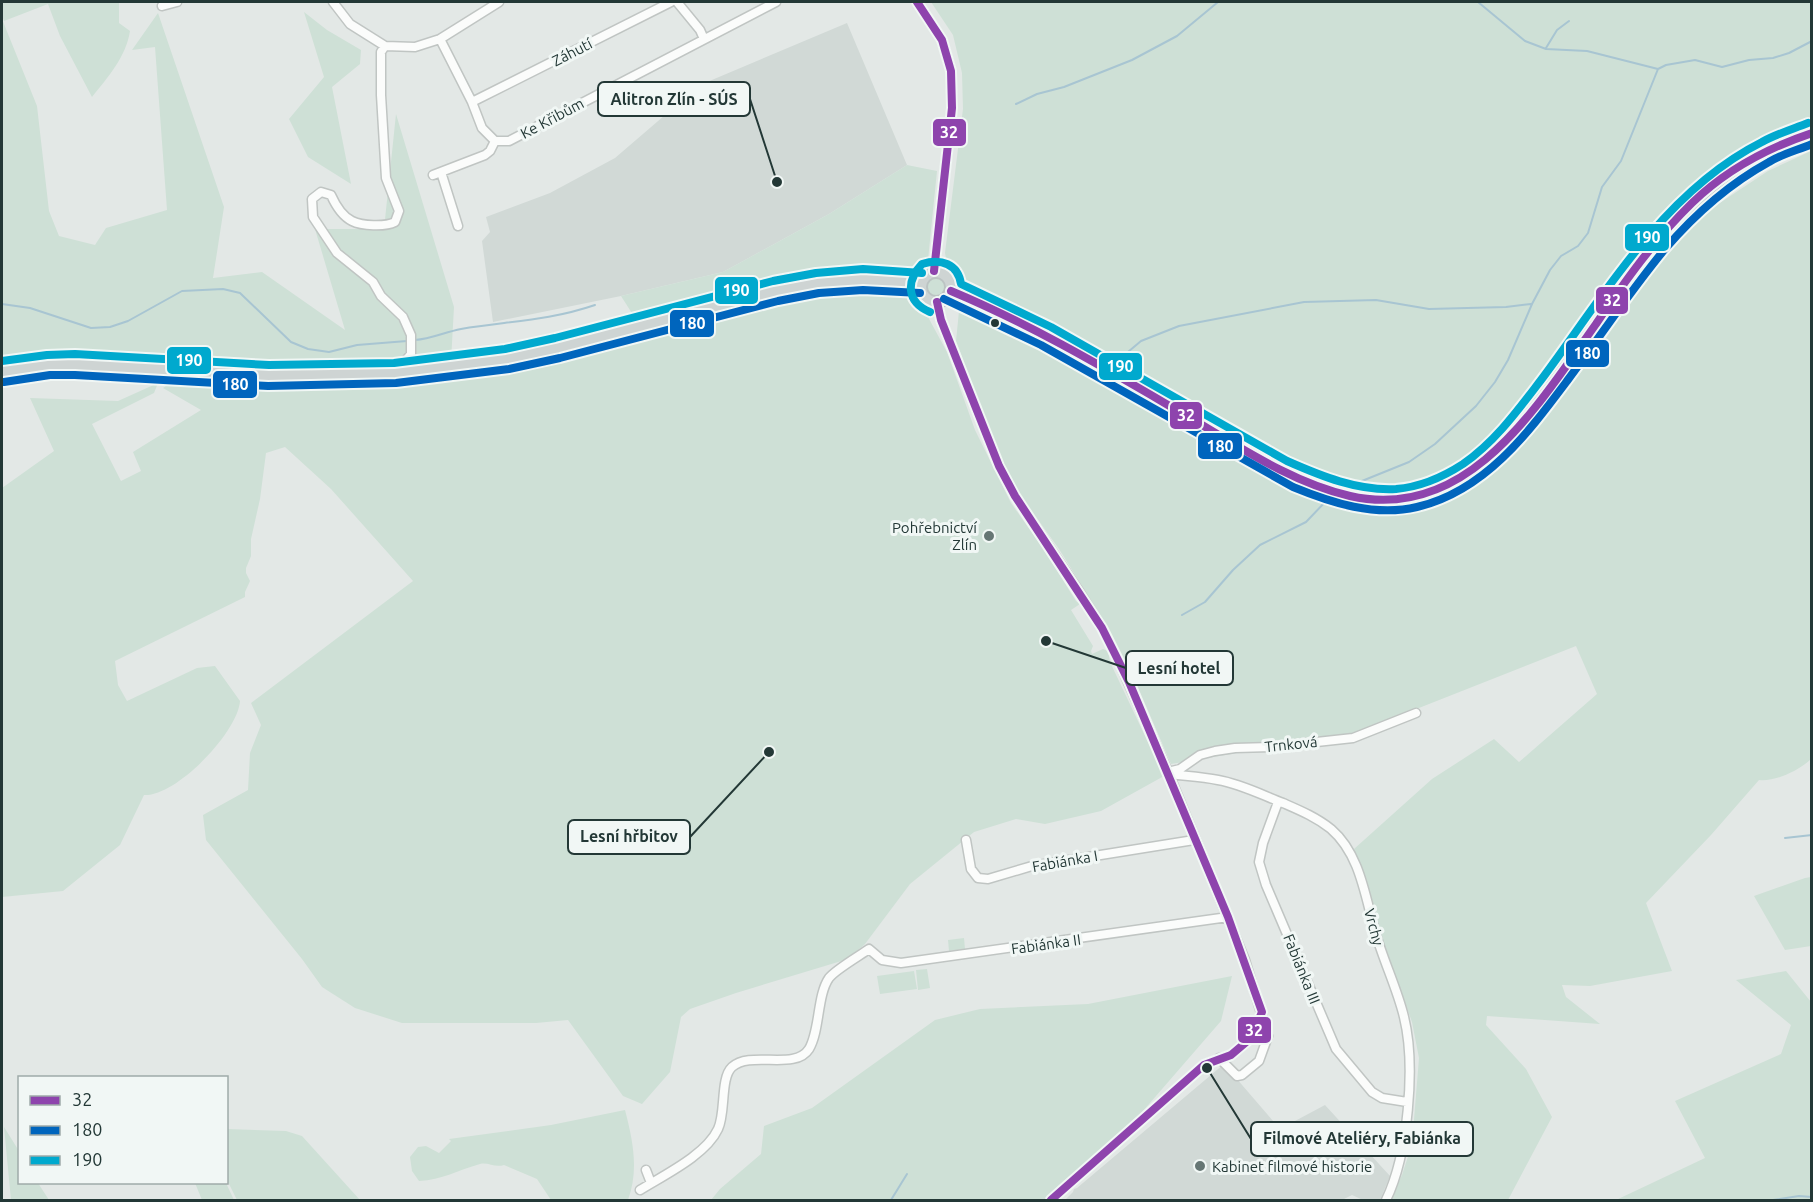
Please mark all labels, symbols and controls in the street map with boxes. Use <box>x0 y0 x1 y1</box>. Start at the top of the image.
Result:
street label: Záhutí <box>549 35 595 69</box>
callout: Alitron Zlín - SÚS <box>598 82 750 116</box>
text: Alitron Zlín - SÚS <box>610 88 738 108</box>
street label: Ke Křibům <box>517 94 587 142</box>
line badge: 32 <box>932 118 967 147</box>
text: 32 <box>940 123 958 141</box>
line badge: 190 <box>1624 223 1670 252</box>
text: 190 <box>1633 228 1661 246</box>
line badge: 190 <box>714 276 759 305</box>
text: 190 <box>722 281 750 299</box>
line badge: 32 <box>1595 286 1629 315</box>
text: 32 <box>1603 291 1621 309</box>
line badge: 180 <box>669 309 715 338</box>
text: 180 <box>678 314 706 332</box>
unlabelled marker <box>989 317 1001 329</box>
line badge: 180 <box>1565 339 1610 368</box>
text: 180 <box>1573 344 1601 362</box>
line badge: 190 <box>166 346 212 375</box>
text: 190 <box>175 351 203 369</box>
line badge: 190 <box>1098 352 1143 381</box>
text: 190 <box>1106 357 1134 375</box>
line badge: 180 <box>212 370 258 399</box>
text: 180 <box>221 375 249 393</box>
line badge: 32 <box>1169 401 1203 430</box>
text: 32 <box>1177 406 1195 424</box>
line badge: 180 <box>1197 432 1243 460</box>
text: 180 <box>1206 437 1234 455</box>
place label: Pohřebnictví Zlín <box>892 519 977 553</box>
marker: Pohřebnictví Zlín <box>982 529 996 543</box>
callout: Lesní hotel <box>1126 651 1233 685</box>
text: Lesní hotel <box>1138 659 1221 677</box>
street label: Trnková <box>1264 733 1318 755</box>
callout: Lesní hřbitov <box>568 820 690 854</box>
text: Lesní hřbitov <box>580 827 678 845</box>
street label: Fabiánka I <box>1031 847 1099 875</box>
street label: Vrchy <box>1361 907 1387 947</box>
street label: Fabiánka II <box>1010 931 1082 957</box>
street label: Fabiánka III <box>1280 932 1324 1006</box>
line badge: 32 <box>1237 1016 1272 1044</box>
text: 32 <box>1245 1021 1263 1039</box>
legend <box>18 1076 228 1184</box>
text: 32 <box>72 1089 92 1109</box>
text: 180 <box>72 1119 102 1139</box>
callout: Filmové Ateliéry, Fabiánka <box>1251 1122 1473 1156</box>
text: Filmové Ateliéry, Fabiánka <box>1263 1129 1461 1147</box>
text: 190 <box>72 1149 102 1169</box>
place label: Kabinet filmové historie <box>1212 1158 1372 1175</box>
marker: Kabinet filmové historie <box>1193 1159 1207 1173</box>

